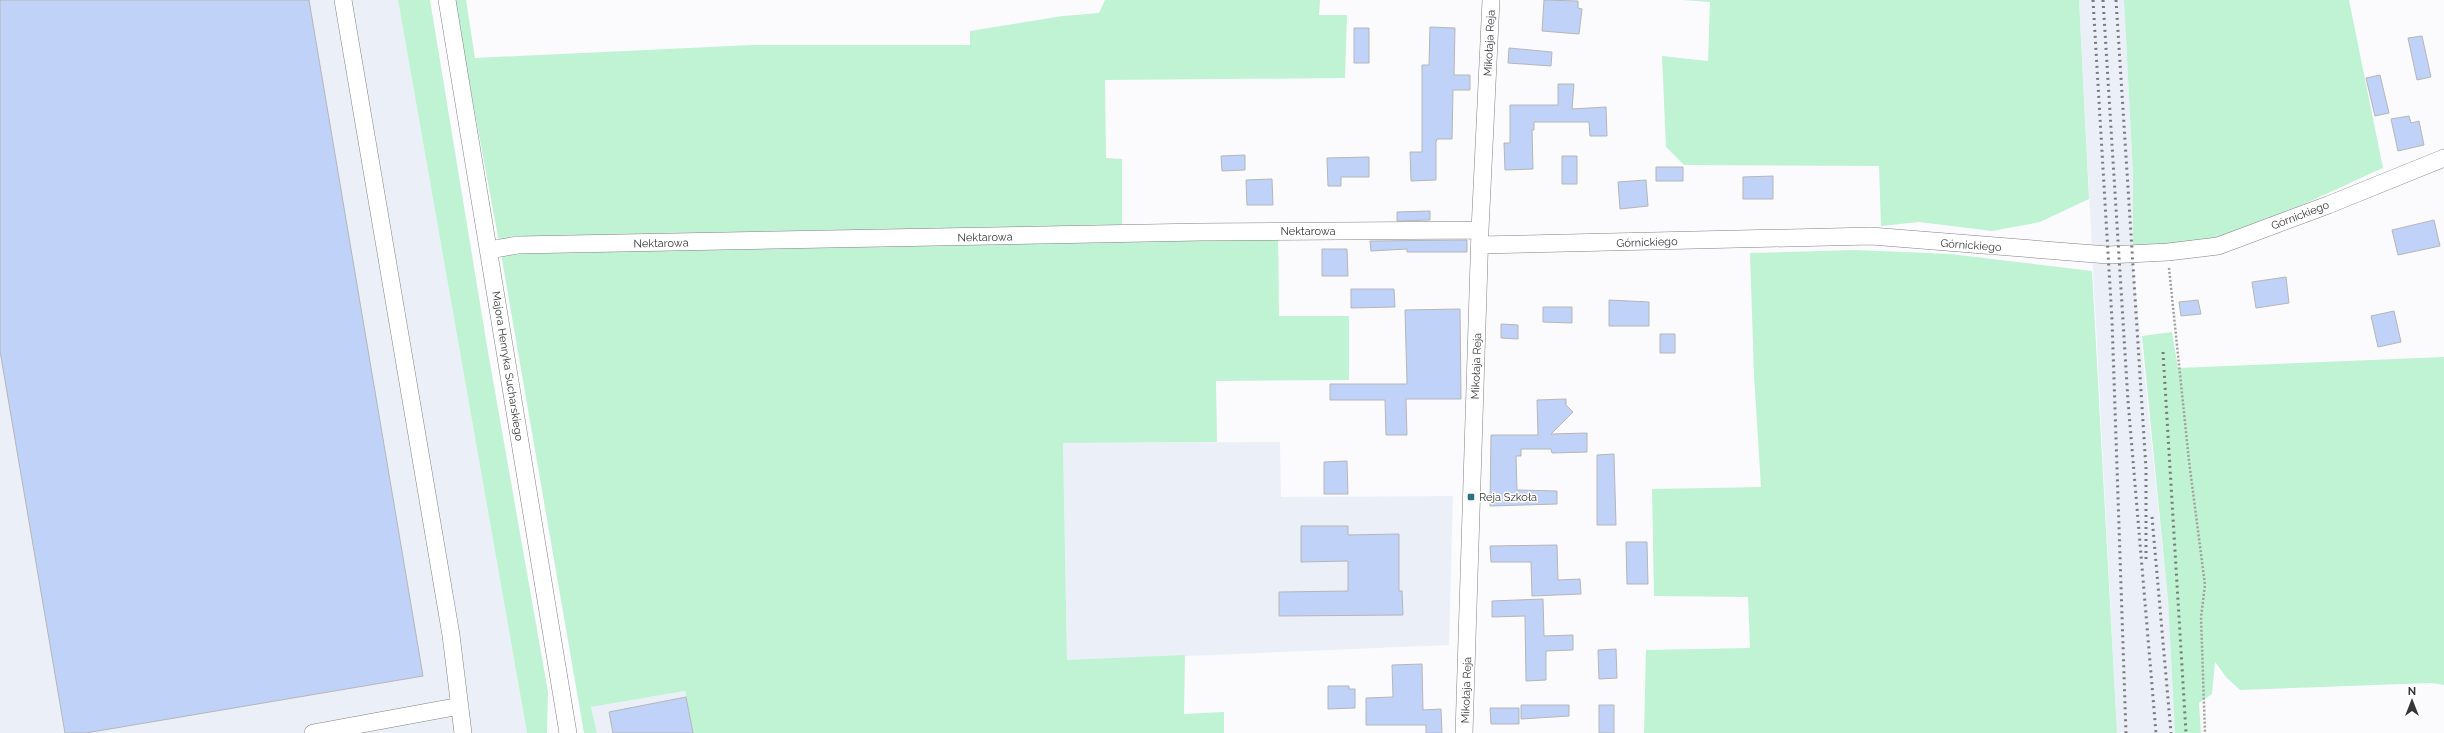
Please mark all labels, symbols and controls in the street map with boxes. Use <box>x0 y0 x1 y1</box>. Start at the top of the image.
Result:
street label: Mikołaja Reja <box>1481 9 1498 77</box>
street label: Górnickiego <box>2269 198 2331 232</box>
street label: Nektarowa <box>1280 225 1336 238</box>
street label: Nektarowa <box>957 231 1013 244</box>
street label: Górnickiego <box>1616 235 1678 250</box>
street label: Nektarowa <box>633 237 689 250</box>
street label: Górnickiego <box>1940 237 2002 254</box>
street label: Majora Henryka Sucharskiego <box>489 290 526 442</box>
street label: Mikołaja Reja <box>1469 333 1484 399</box>
place label: Reja Szkoła <box>1479 491 1537 504</box>
marker: Reja Szkoła <box>1466 492 1476 502</box>
street label: Mikołaja Reja <box>1459 657 1474 723</box>
north arrow <box>2392 681 2432 721</box>
text: N <box>2408 685 2416 698</box>

